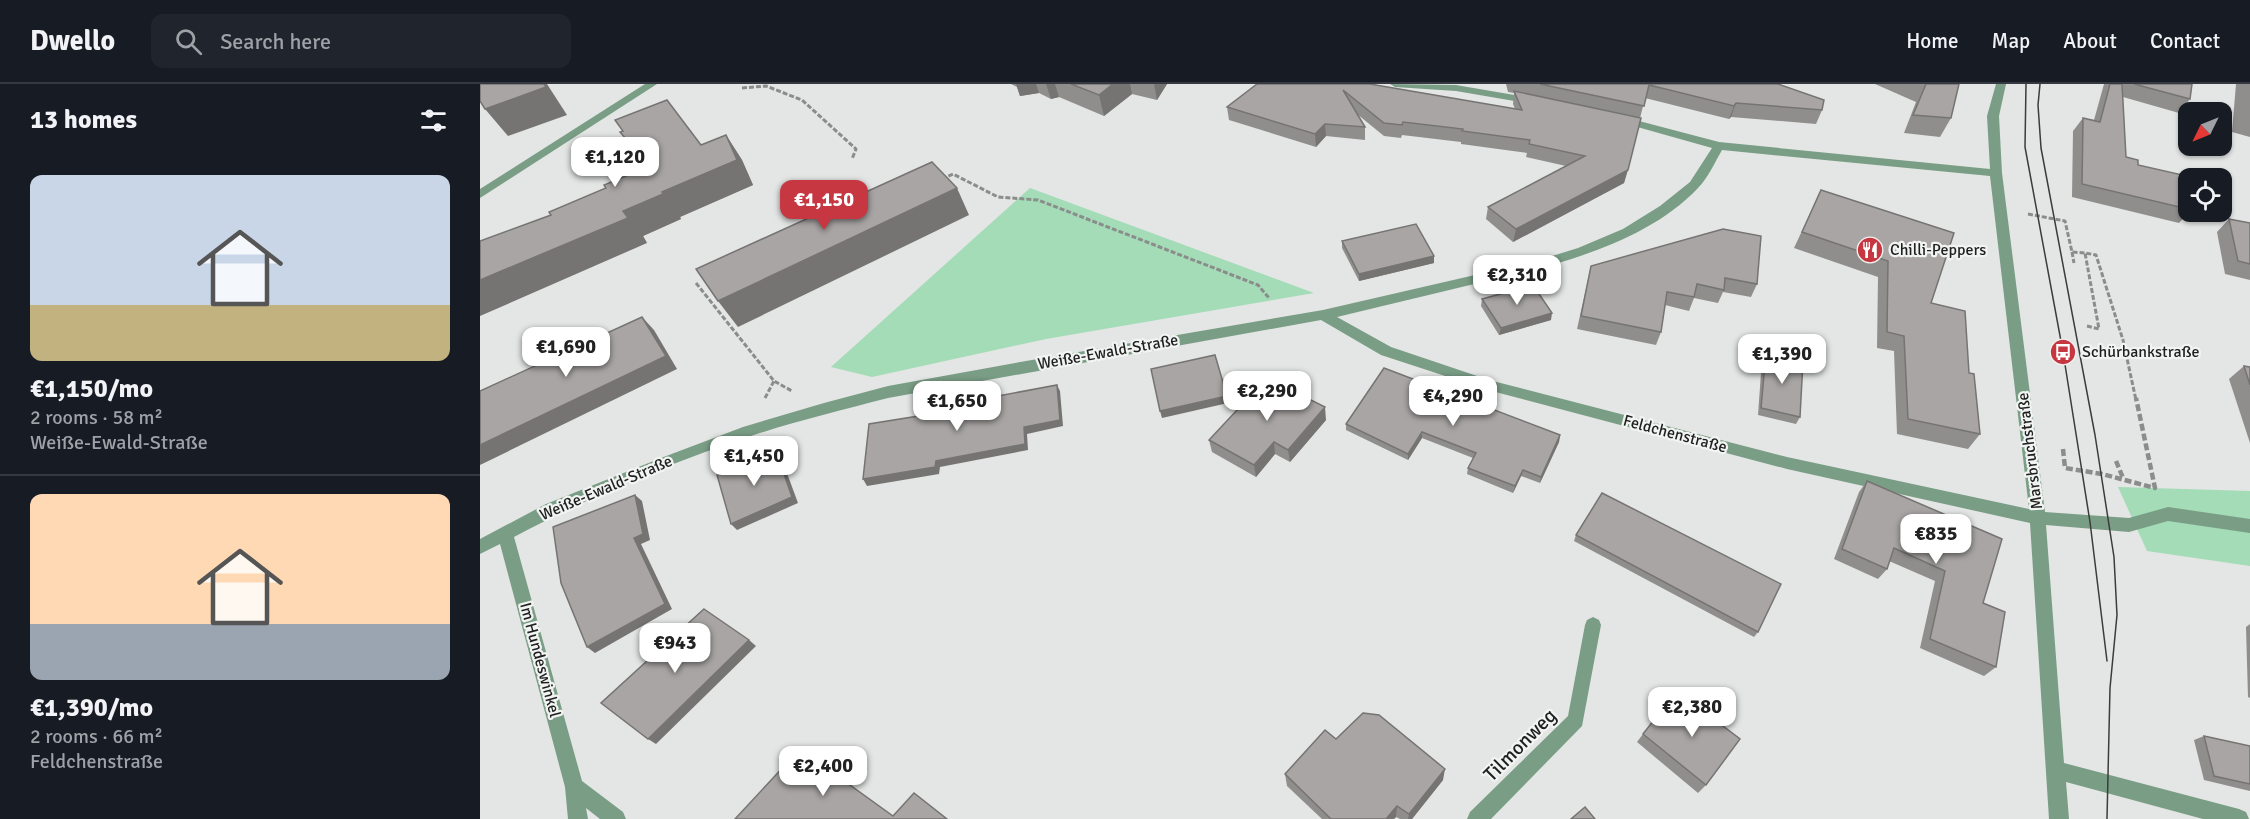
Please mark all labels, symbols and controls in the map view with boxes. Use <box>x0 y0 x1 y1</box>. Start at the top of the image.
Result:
search box <box>151 14 571 68</box>
text: Dwello <box>30 24 115 58</box>
icon: search <box>172 25 205 58</box>
text: Search here <box>220 28 331 55</box>
text: Home <box>1906 28 1959 54</box>
text: Map <box>1992 28 2030 54</box>
text: About <box>2063 28 2117 54</box>
text: Contact <box>2150 28 2220 54</box>
north arrow <box>2178 102 2232 156</box>
map controls <box>2178 102 2232 222</box>
text: 13 homes <box>30 104 137 136</box>
icon: filters <box>417 104 450 137</box>
pin: €1,120 <box>566 137 664 188</box>
text: €1,120 <box>585 144 645 169</box>
button: locate <box>2178 168 2232 222</box>
pin: €1,150 <box>775 180 873 231</box>
text: €1,150 <box>794 187 854 212</box>
icon: home <box>186 214 294 322</box>
restaurant icon: Chilli-Peppers <box>1855 235 1885 265</box>
place label: Chilli-Peppers <box>1890 240 1986 260</box>
pin: €2,310 <box>1468 255 1566 306</box>
text: €2,310 <box>1487 262 1547 287</box>
pin: €1,690 <box>517 327 615 378</box>
street label: Weiße-Ewald-Straße <box>1036 330 1180 374</box>
text: €1,690 <box>536 334 596 359</box>
pin: €1,390 <box>1733 334 1831 385</box>
bus stop icon: Schürbankstraße <box>2048 337 2078 367</box>
text: €1,390 <box>1752 341 1812 366</box>
place label: Schürbankstraße <box>2082 342 2200 362</box>
pin: €2,290 <box>1218 371 1316 422</box>
text: €1,150/mo <box>30 373 153 405</box>
pin: €4,290 <box>1404 376 1502 427</box>
text: €2,290 <box>1237 378 1297 403</box>
pin: €1,650 <box>908 381 1006 432</box>
text: €4,290 <box>1423 383 1483 408</box>
text: €1,650 <box>927 388 987 413</box>
street label: Marsbruchstraße <box>2013 391 2047 511</box>
text: 2 rooms · 58 m² <box>30 405 163 430</box>
street label: Feldchenstraße <box>1621 411 1729 457</box>
text: Weiße-Ewald-Straße <box>30 430 208 455</box>
pin: €1,450 <box>705 436 803 487</box>
text: €1,450 <box>724 443 784 468</box>
street label: Weiße-Ewald-Straße <box>537 451 675 525</box>
pin: €835 <box>1900 514 1972 565</box>
text: €835 <box>1914 521 1958 546</box>
icon: home <box>186 533 294 641</box>
street label: Im Hundeswinkel <box>515 600 565 720</box>
pin: €943 <box>639 623 711 674</box>
text: €943 <box>653 630 697 655</box>
pin: €2,380 <box>1643 687 1741 738</box>
text: €1,390/mo <box>30 692 153 724</box>
text: €2,380 <box>1662 694 1722 719</box>
street label: Tilmonweg <box>1478 703 1562 787</box>
text: 2 rooms · 66 m² <box>30 724 163 749</box>
pin: €2,400 <box>774 746 872 797</box>
text: Feldchenstraße <box>30 749 163 774</box>
text: €2,400 <box>793 753 853 778</box>

